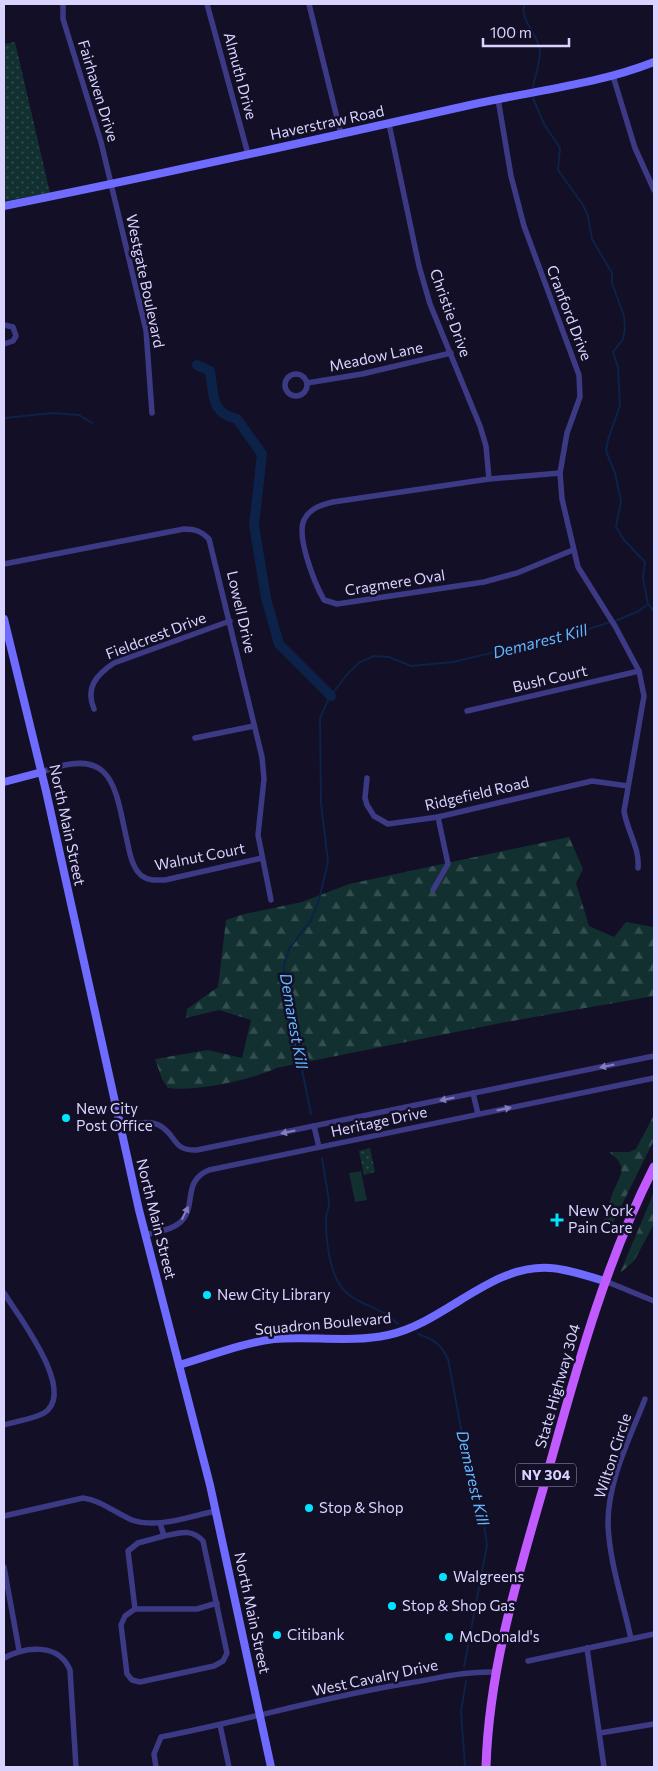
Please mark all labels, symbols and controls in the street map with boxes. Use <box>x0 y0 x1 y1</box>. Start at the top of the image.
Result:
scale bar <box>483 15 569 47</box>
text: 100 m <box>490 23 532 41</box>
street label: Almuth Drive <box>221 30 261 121</box>
street label: Fairhaven Drive <box>75 38 123 144</box>
street label: Haverstraw Road <box>268 101 386 143</box>
street label: Westgate Boulevard <box>123 212 169 349</box>
street label: Cranford Drive <box>544 262 596 363</box>
street label: Christie Drive <box>427 266 475 359</box>
street label: Meadow Lane <box>327 337 424 375</box>
street label: Cragmere Oval <box>344 565 446 599</box>
street label: Lowell Drive <box>224 569 260 655</box>
street label: Fieldcrest Drive <box>103 608 208 662</box>
water label: Demarest Kill <box>491 619 590 661</box>
street label: Bush Court <box>511 661 589 695</box>
street label: North Main Street <box>46 762 90 887</box>
street label: Ridgefield Road <box>423 772 531 814</box>
street label: Walnut Court <box>153 838 247 874</box>
water label: Demarest Kill <box>277 972 312 1071</box>
one-way arrow <box>599 1062 614 1070</box>
one-way arrow <box>440 1095 455 1103</box>
place label: New City Post Office <box>76 1099 153 1134</box>
street label: Heritage Drive <box>329 1102 429 1140</box>
one-way arrow <box>497 1105 512 1113</box>
marker: New City Post Office <box>60 1112 72 1124</box>
one-way arrow <box>280 1128 296 1136</box>
street label: North Main Street <box>133 1157 181 1281</box>
place label: New York Pain Care <box>568 1201 633 1236</box>
one-way arrow <box>182 1206 190 1220</box>
marker: New York Pain Care <box>550 1213 564 1227</box>
place label: New City Library <box>217 1285 331 1303</box>
marker: New City Library <box>201 1289 213 1301</box>
street label: Squadron Boulevard <box>254 1308 392 1338</box>
street label: State Highway 304 <box>531 1321 583 1450</box>
street label: Wilton Circle <box>590 1411 634 1501</box>
water label: Demarest Kill <box>453 1429 494 1528</box>
road number: NY 304 <box>516 1464 576 1486</box>
place label: Stop & Shop <box>319 1498 404 1516</box>
marker: Stop & Shop <box>303 1502 315 1514</box>
street label: North Main Street <box>231 1550 275 1675</box>
place label: Walgreens <box>453 1567 524 1585</box>
marker: Walgreens <box>437 1571 449 1583</box>
place label: Stop & Shop Gas <box>402 1596 515 1614</box>
marker: Stop & Shop Gas <box>386 1600 398 1612</box>
place label: Citibank <box>287 1625 345 1643</box>
place label: McDonald's <box>459 1627 540 1645</box>
marker: Citibank <box>271 1629 283 1641</box>
marker: McDonald's <box>443 1631 455 1643</box>
street label: West Cavalry Drive <box>310 1655 439 1699</box>

